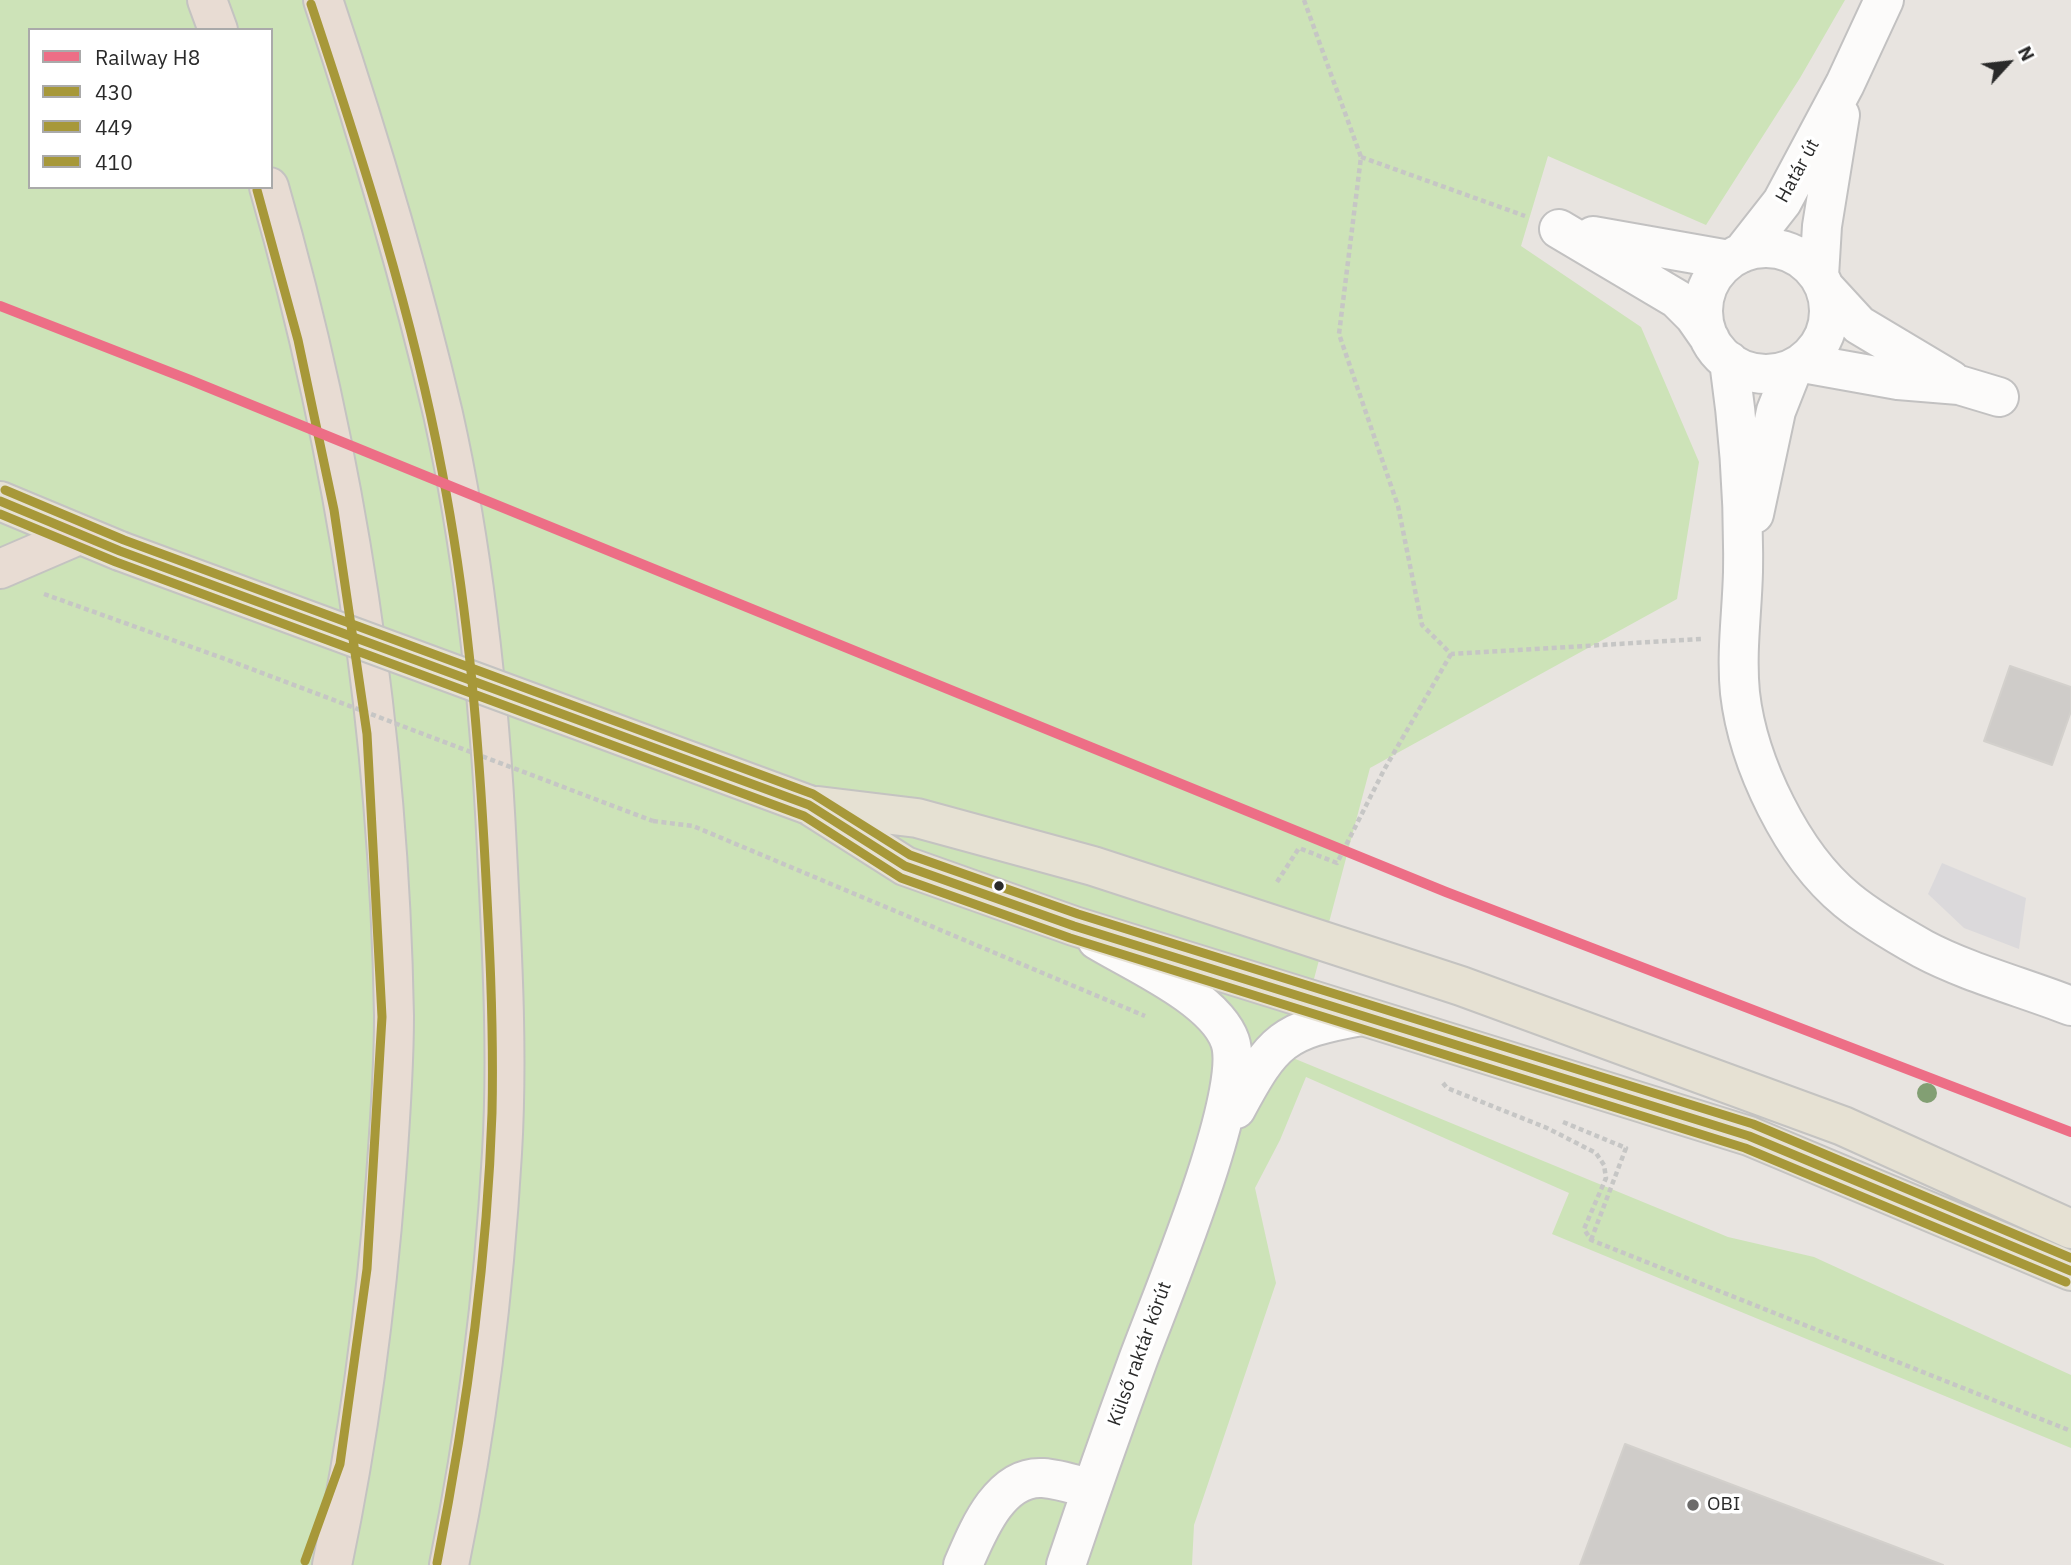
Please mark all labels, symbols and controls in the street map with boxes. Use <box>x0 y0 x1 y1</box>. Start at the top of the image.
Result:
legend <box>28 28 273 189</box>
north arrow <box>1973 28 2043 98</box>
text: N <box>2013 42 2041 65</box>
text: Railway H8 <box>95 43 200 71</box>
text: 430 <box>95 78 133 106</box>
text: 449 <box>95 113 133 141</box>
street label: Határ út <box>1771 135 1825 207</box>
text: 410 <box>95 148 133 176</box>
unlabelled marker <box>992 879 1006 893</box>
street label: Külső raktár körút <box>1103 1279 1177 1429</box>
place label: OBI <box>1707 1494 1740 1516</box>
marker: OBI <box>1685 1497 1701 1513</box>

